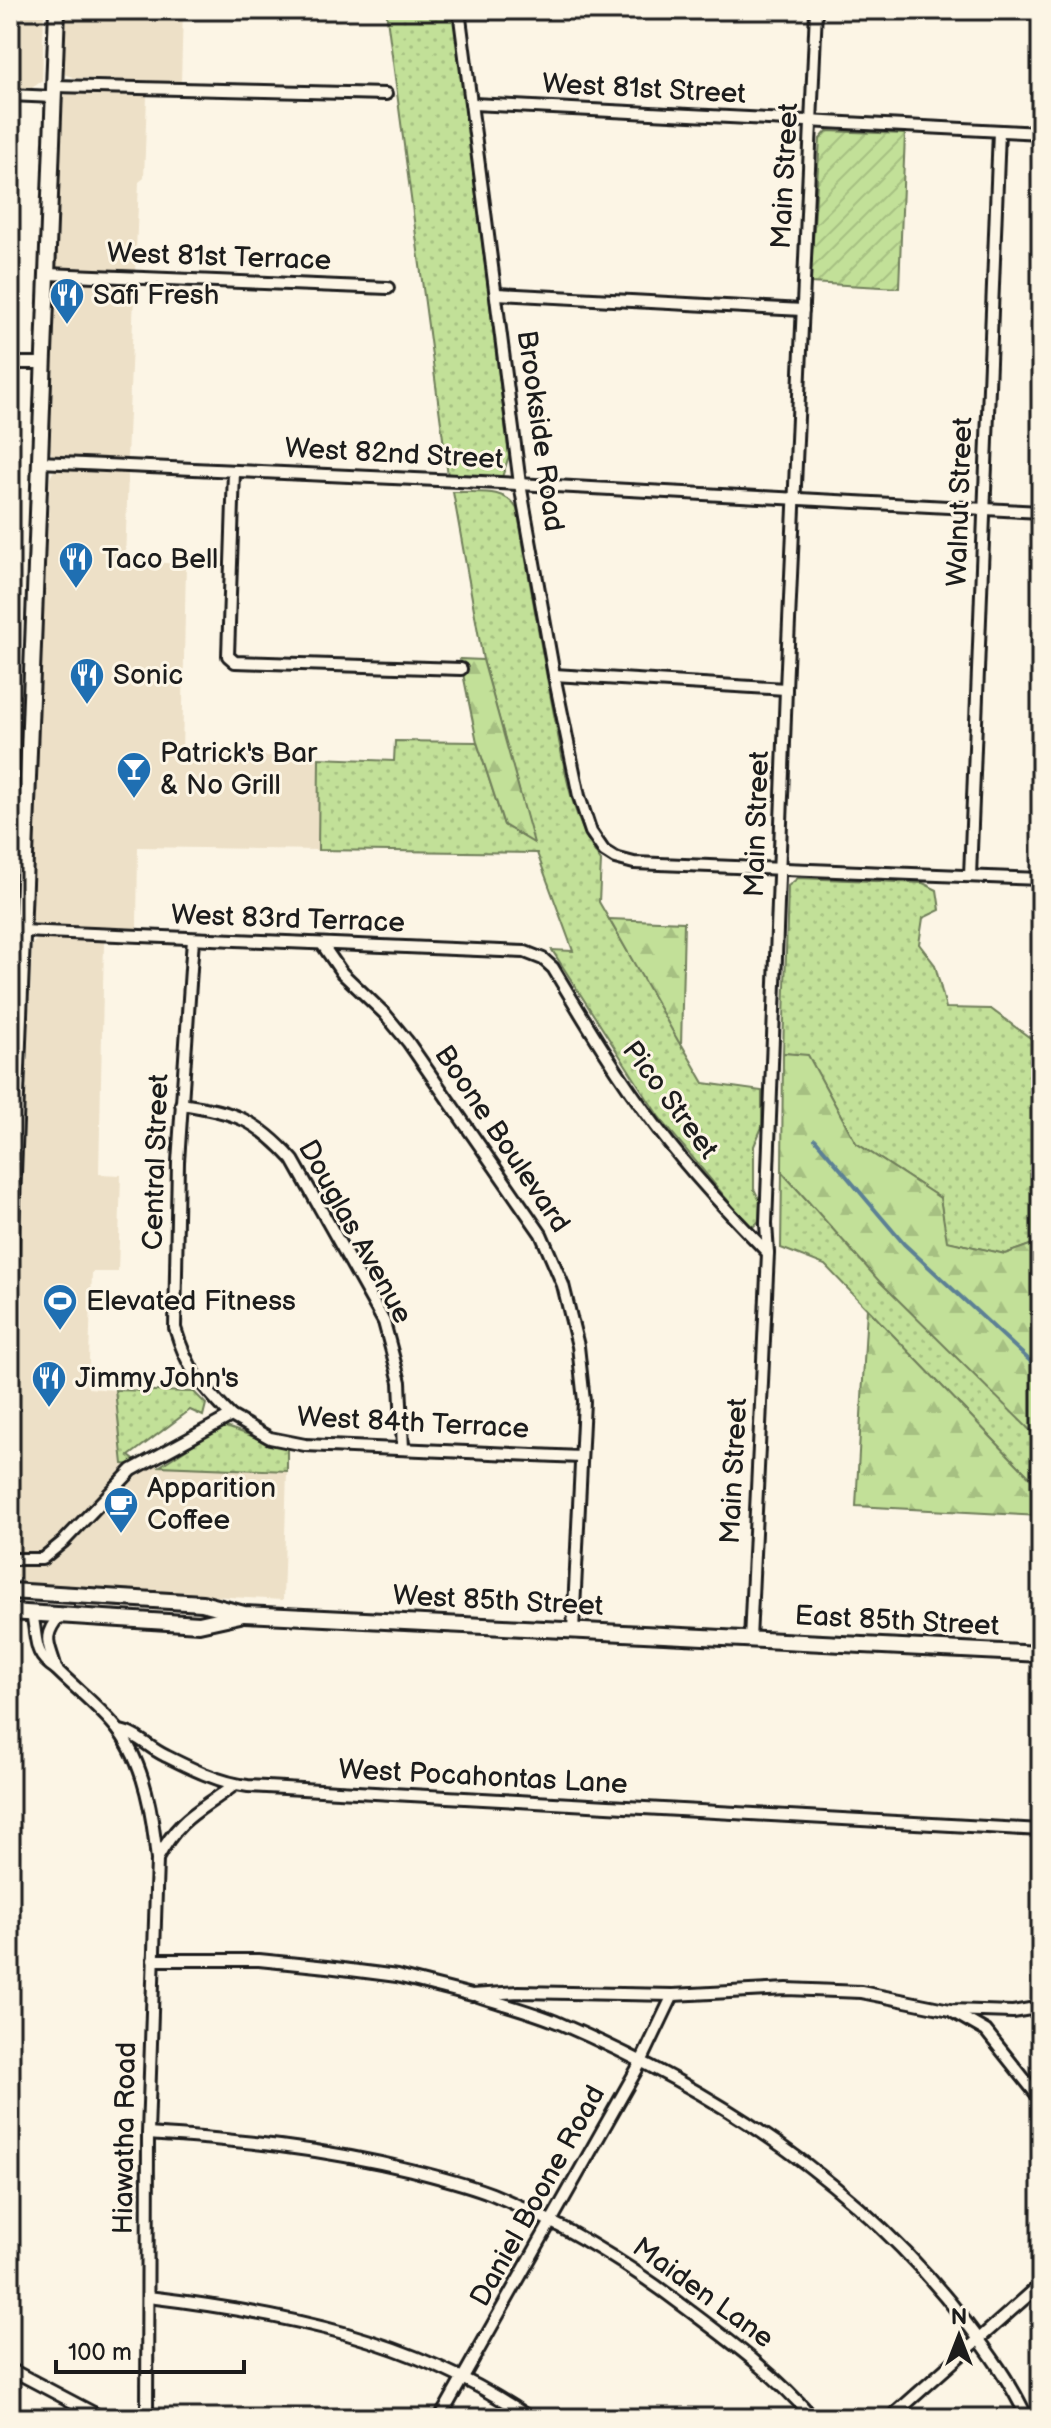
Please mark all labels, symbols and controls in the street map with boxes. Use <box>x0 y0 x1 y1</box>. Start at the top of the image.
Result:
street label: West 81st Street <box>541 67 747 111</box>
street label: Main Street <box>765 102 805 250</box>
street label: West 81st Terrace <box>106 237 332 277</box>
restaurant icon: Safi Fresh <box>48 276 86 326</box>
place label: Safi Fresh <box>93 279 219 312</box>
street label: Brookside Road <box>510 328 570 534</box>
street label: Walnut Street <box>941 416 979 587</box>
street label: West 82nd Street <box>284 432 505 476</box>
restaurant icon: Taco Bell <box>57 540 95 590</box>
place label: Taco Bell <box>102 543 218 576</box>
restaurant icon: Sonic <box>68 656 106 706</box>
place label: Sonic <box>113 659 183 692</box>
place label: Patrick's Bar & No Grill <box>160 737 318 802</box>
bar icon: Patrick's Bar & No Grill <box>115 750 153 800</box>
street label: Main Street <box>738 750 776 898</box>
street label: West 83rd Terrace <box>171 898 405 940</box>
street label: Pico Street <box>615 1035 725 1166</box>
street label: Boone Boulevard <box>427 1039 577 1239</box>
street label: Central Street <box>136 1073 176 1251</box>
street label: Douglas Avenue <box>291 1134 419 1330</box>
sports icon: Elevated Fitness <box>41 1282 79 1332</box>
place label: Elevated Fitness <box>86 1285 296 1318</box>
restaurant icon: Jimmy John's <box>30 1359 68 1409</box>
place label: Jimmy John's <box>75 1362 239 1395</box>
street label: Main Street <box>714 1397 754 1545</box>
street label: West 84th Terrace <box>296 1400 530 1446</box>
place label: Apparition Coffee <box>147 1472 276 1537</box>
cafe icon: Apparition Coffee <box>102 1485 140 1535</box>
street label: West 85th Street <box>392 1579 605 1623</box>
street label: East 85th Street <box>794 1599 1000 1643</box>
street label: West Pocahontas Lane <box>338 1753 628 1801</box>
street label: Hiawatha Road <box>107 2041 143 2235</box>
street label: Daniel Boone Road <box>464 2080 612 2312</box>
street label: Maiden Lane <box>626 2231 780 2355</box>
north arrow <box>919 2296 999 2376</box>
text: N <box>951 2304 967 2331</box>
scale bar <box>56 2324 244 2374</box>
text: 100 m <box>68 2338 132 2367</box>

